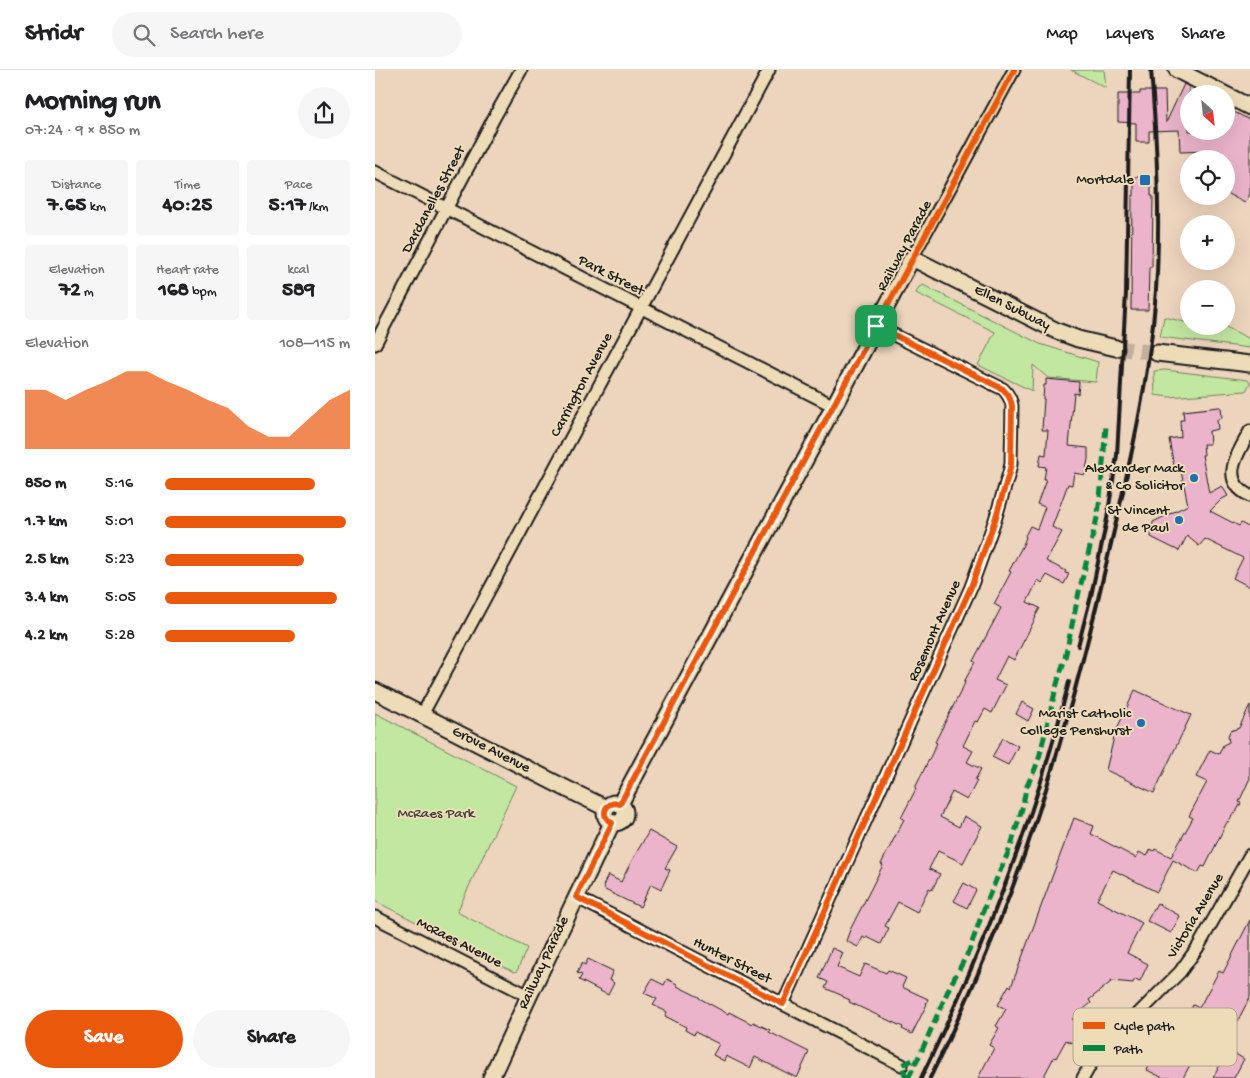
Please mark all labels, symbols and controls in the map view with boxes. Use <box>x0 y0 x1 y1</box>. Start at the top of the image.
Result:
search box <box>112 12 462 57</box>
text: Stridr <box>25 20 82 49</box>
icon: search <box>130 21 158 49</box>
text: Search here <box>170 23 264 46</box>
text: Map <box>1046 24 1078 45</box>
text: Layers <box>1106 24 1153 45</box>
text: Share <box>1181 24 1225 45</box>
north arrow <box>1180 85 1235 140</box>
map controls <box>1180 85 1235 335</box>
text: Morning run <box>25 86 160 119</box>
button: share <box>298 87 350 139</box>
text: 07:24 · 9 × 850 m <box>25 122 140 141</box>
street label: Dardanelles Street <box>398 142 471 258</box>
button: locate <box>1180 150 1235 205</box>
place label: Mortdale <box>1076 171 1134 189</box>
marker: Mortdale <box>1138 173 1152 187</box>
text: Distance <box>52 177 101 194</box>
text: Time <box>175 177 200 194</box>
text: Pace <box>285 177 312 194</box>
text: 7.65 <box>47 194 86 219</box>
text: 40:25 <box>163 194 212 219</box>
text: 5:17 <box>269 194 306 219</box>
street label: Railway Parade <box>873 197 937 295</box>
text: km <box>86 199 106 216</box>
text: /km <box>306 199 328 216</box>
button: + <box>1180 215 1235 270</box>
street label: Park Street <box>574 251 649 301</box>
text: Elevation <box>49 262 104 279</box>
text: Heart rate <box>156 262 219 279</box>
text: kcal <box>288 262 309 279</box>
text: 72 <box>59 279 80 304</box>
text: 168 <box>158 279 189 304</box>
text: 589 <box>282 279 315 304</box>
button: − <box>1180 280 1235 335</box>
street label: Ellen Subway <box>971 281 1054 335</box>
text: m <box>80 284 94 301</box>
text: bpm <box>189 284 217 301</box>
pin <box>855 305 897 347</box>
icon: arrive <box>862 312 890 340</box>
street label: Carrington Avenue <box>547 329 617 440</box>
text: Elevation <box>25 335 89 354</box>
text: 108–115 m <box>279 335 350 354</box>
place label: Alexander Mack & Co Solicitor <box>1085 460 1186 495</box>
marker: Alexander Mack & Co Solicitor <box>1188 472 1200 484</box>
text: 850 m <box>25 475 66 494</box>
text: 5:16 <box>105 475 133 494</box>
place label: St Vincent de Paul <box>1108 502 1171 537</box>
text: 1.7 km <box>25 513 67 532</box>
text: 5:01 <box>105 513 134 532</box>
marker: St Vincent de Paul <box>1173 514 1185 526</box>
text: 2.5 km <box>25 551 69 570</box>
text: 5:23 <box>105 551 135 570</box>
street label: Rosemont Avenue <box>905 577 966 685</box>
text: 3.4 km <box>25 589 68 608</box>
text: 5:05 <box>105 589 136 608</box>
text: 4.2 km <box>25 627 68 646</box>
text: 5:28 <box>105 627 135 646</box>
place label: Marist Catholic College Penshurst <box>1020 705 1133 740</box>
marker: Marist Catholic College Penshurst <box>1135 717 1147 729</box>
street label: Grove Avenue <box>449 723 533 778</box>
park label: McRaes Park <box>397 805 476 823</box>
street label: Victoria Avenue <box>1163 870 1229 963</box>
street label: Railway Parade <box>515 913 573 1012</box>
street label: McRaes Avenue <box>413 914 505 972</box>
street label: Hunter Street <box>690 934 776 989</box>
legend <box>1073 1008 1237 1066</box>
button: Save <box>25 1010 183 1068</box>
button: Share <box>193 1010 350 1068</box>
text: Cycle path <box>1114 1019 1175 1036</box>
text: Path <box>1113 1042 1143 1059</box>

